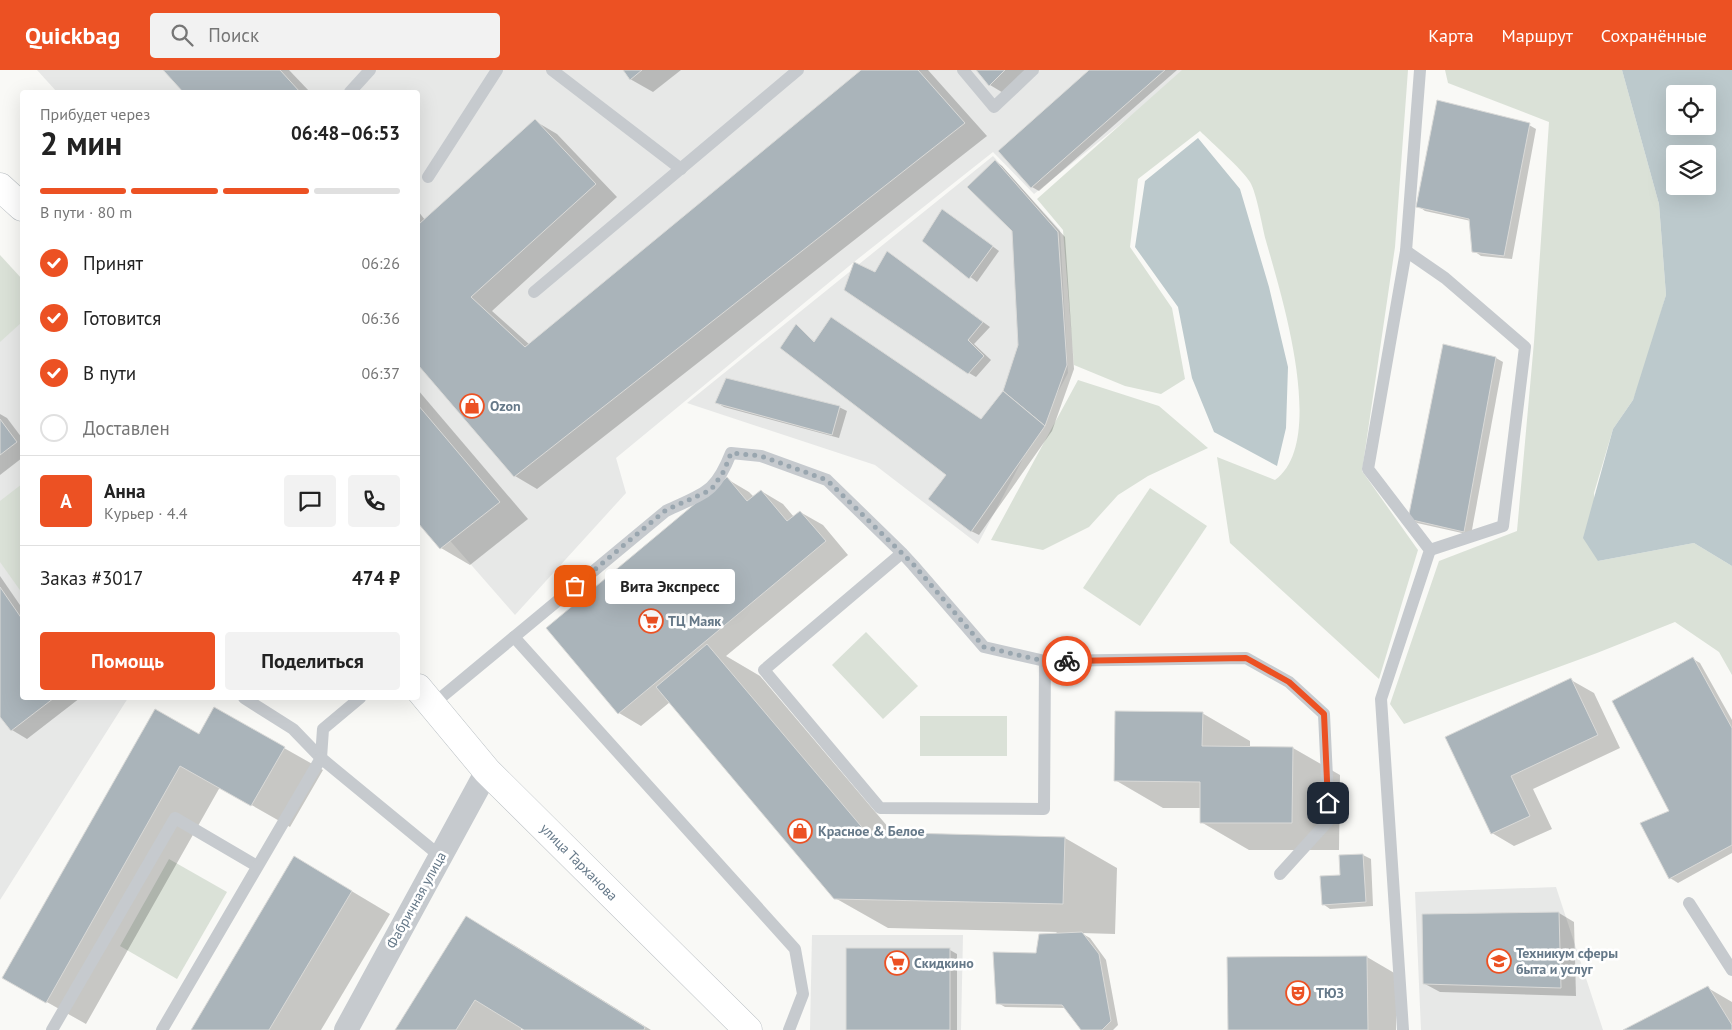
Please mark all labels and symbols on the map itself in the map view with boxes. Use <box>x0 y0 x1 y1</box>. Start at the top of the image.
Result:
shop icon: Ozon <box>459 393 485 419</box>
place label: Ozon <box>490 397 521 415</box>
pin <box>554 565 596 607</box>
callout: Вита Экспресс <box>605 568 735 604</box>
supermarket icon: ТЦ Маяк <box>638 608 664 634</box>
place label: ТЦ Маяк <box>668 612 721 630</box>
courier <box>1042 636 1092 686</box>
pin <box>1307 782 1349 824</box>
shop icon: Красное & Белое <box>787 818 813 844</box>
street label: улица Тарханова <box>536 819 622 905</box>
place label: Красное & Белое <box>818 822 925 840</box>
street label: Фабричная улица <box>382 848 450 952</box>
place label: Техникум сферы быта и услуг <box>1516 944 1618 978</box>
school or university icon: Техникум сферы быта и услуг <box>1486 948 1512 974</box>
supermarket icon: Скидкино <box>884 950 910 976</box>
place label: Скидкино <box>914 954 974 972</box>
theatre icon: ТЮЗ <box>1285 980 1311 1006</box>
place label: ТЮЗ <box>1316 984 1344 1002</box>

